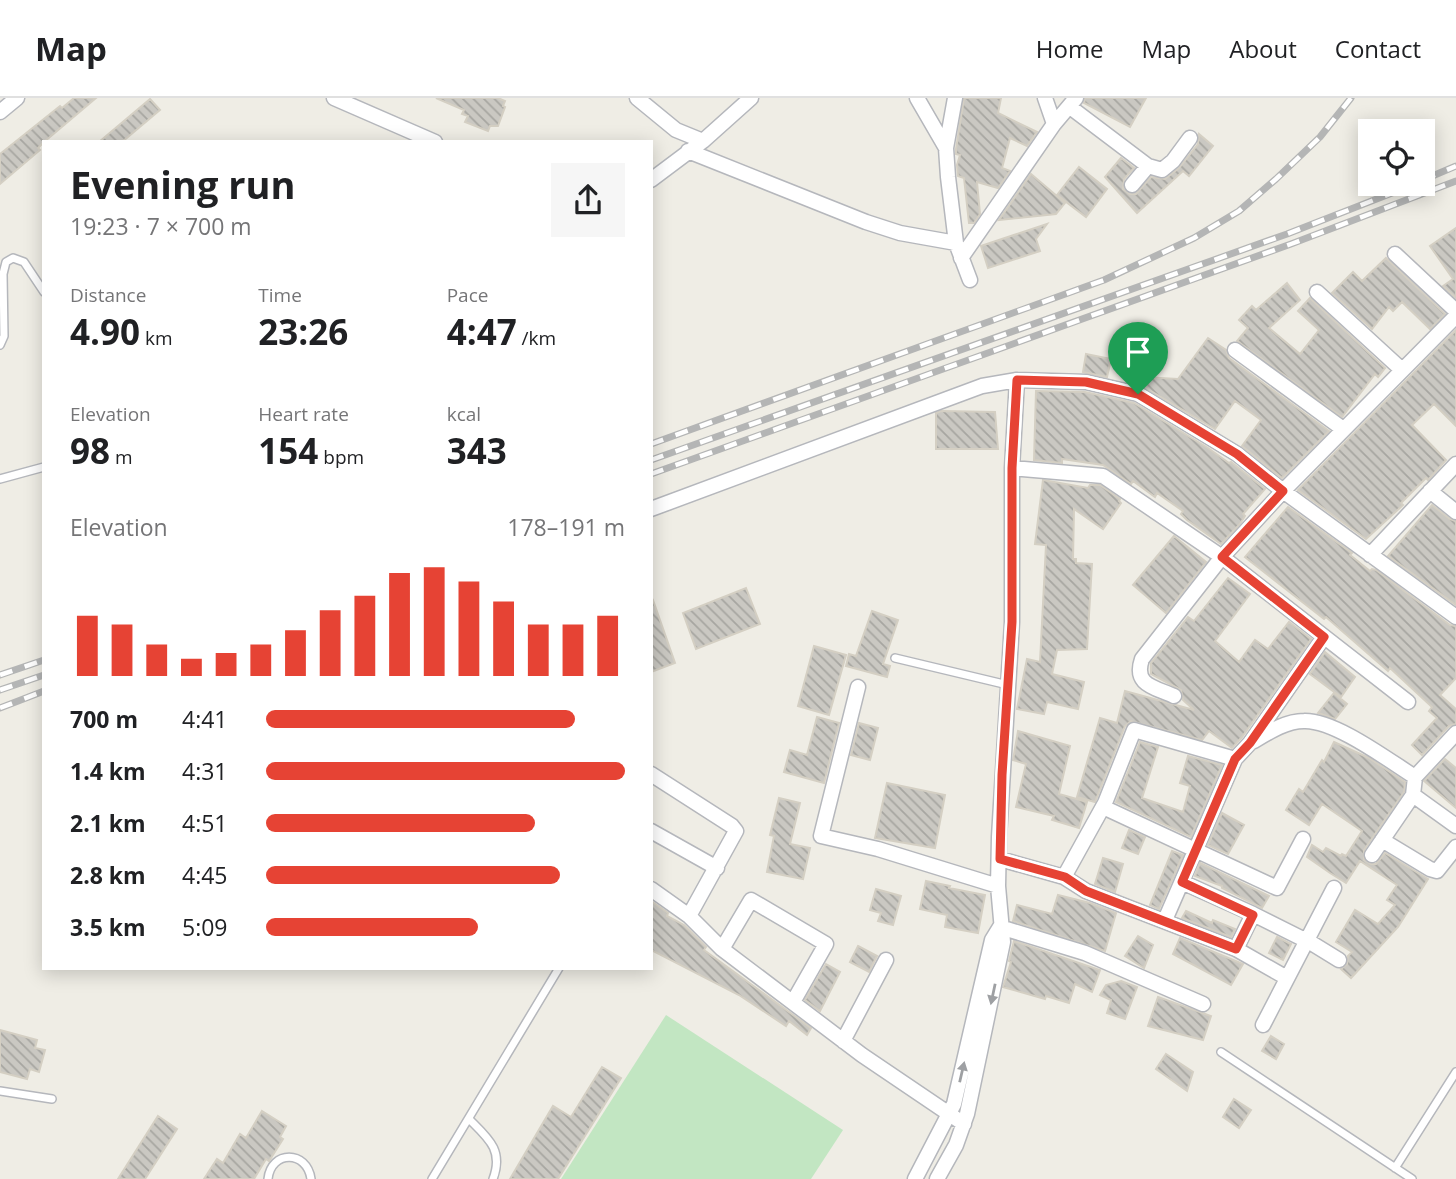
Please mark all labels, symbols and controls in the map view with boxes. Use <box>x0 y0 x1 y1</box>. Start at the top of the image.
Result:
text: Map <box>35 26 107 71</box>
text: Home <box>1036 32 1104 65</box>
text: Map <box>1142 32 1191 65</box>
text: About <box>1229 32 1297 65</box>
text: Contact <box>1335 32 1421 65</box>
map controls <box>1358 119 1435 196</box>
button: locate <box>1358 119 1435 196</box>
text: Evening run <box>70 158 295 210</box>
button: share <box>551 163 625 237</box>
text: 19:23 · 7 × 700 m <box>70 210 252 242</box>
text: Distance <box>70 282 146 308</box>
text: Time <box>258 282 302 308</box>
text: Pace <box>447 282 488 308</box>
text: 4.90 <box>70 308 140 355</box>
text: 23:26 <box>258 308 348 355</box>
text: 4:47 <box>447 308 517 355</box>
pin <box>1108 322 1168 394</box>
text: km <box>140 325 173 351</box>
text: /km <box>517 325 556 351</box>
icon: arrive <box>1119 333 1157 371</box>
text: Elevation <box>70 401 151 427</box>
text: Heart rate <box>258 401 349 427</box>
text: kcal <box>447 401 481 427</box>
text: 98 <box>70 427 110 474</box>
text: 154 <box>258 427 318 474</box>
text: 343 <box>447 427 507 474</box>
text: m <box>110 444 133 470</box>
text: bpm <box>318 444 364 470</box>
text: Elevation <box>70 511 168 543</box>
text: 178–191 m <box>507 511 625 543</box>
text: 700 m <box>70 703 138 735</box>
text: 4:41 <box>182 703 228 735</box>
text: 1.4 km <box>70 755 146 787</box>
text: 4:31 <box>182 755 228 787</box>
text: 2.1 km <box>70 807 146 839</box>
text: 4:51 <box>182 807 228 839</box>
text: 2.8 km <box>70 859 146 891</box>
text: 4:45 <box>182 859 228 891</box>
text: 3.5 km <box>70 911 146 943</box>
text: 5:09 <box>182 911 228 943</box>
one-way arrow <box>987 983 998 1005</box>
one-way arrow <box>956 1061 967 1083</box>

